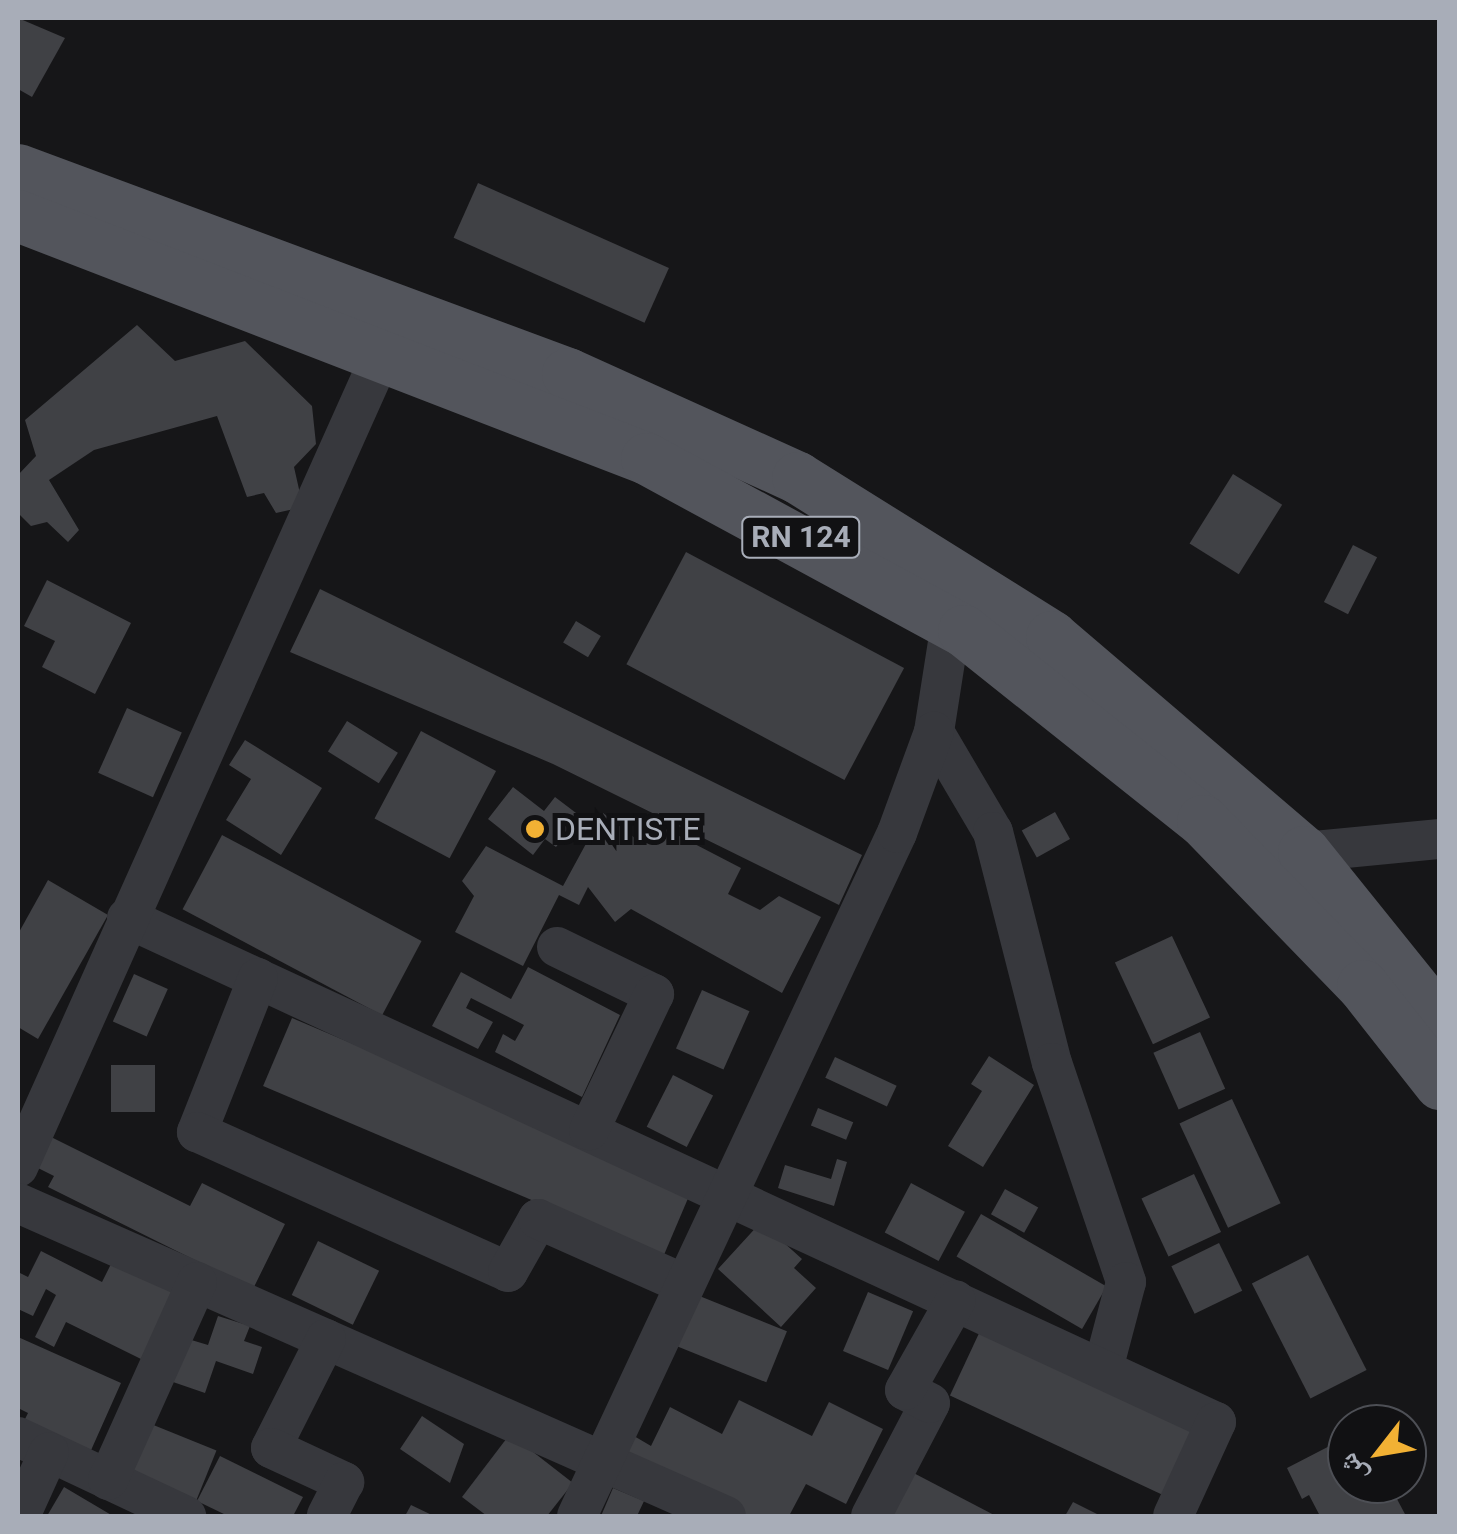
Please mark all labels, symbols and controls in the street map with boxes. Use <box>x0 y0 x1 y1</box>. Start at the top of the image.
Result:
road number: RN 124 <box>741 512 861 562</box>
place label: DENTISTE <box>555 810 701 848</box>
marker: DENTISTE <box>524 818 546 840</box>
north arrow <box>1327 1404 1427 1504</box>
text: ش <box>1331 1447 1374 1490</box>

